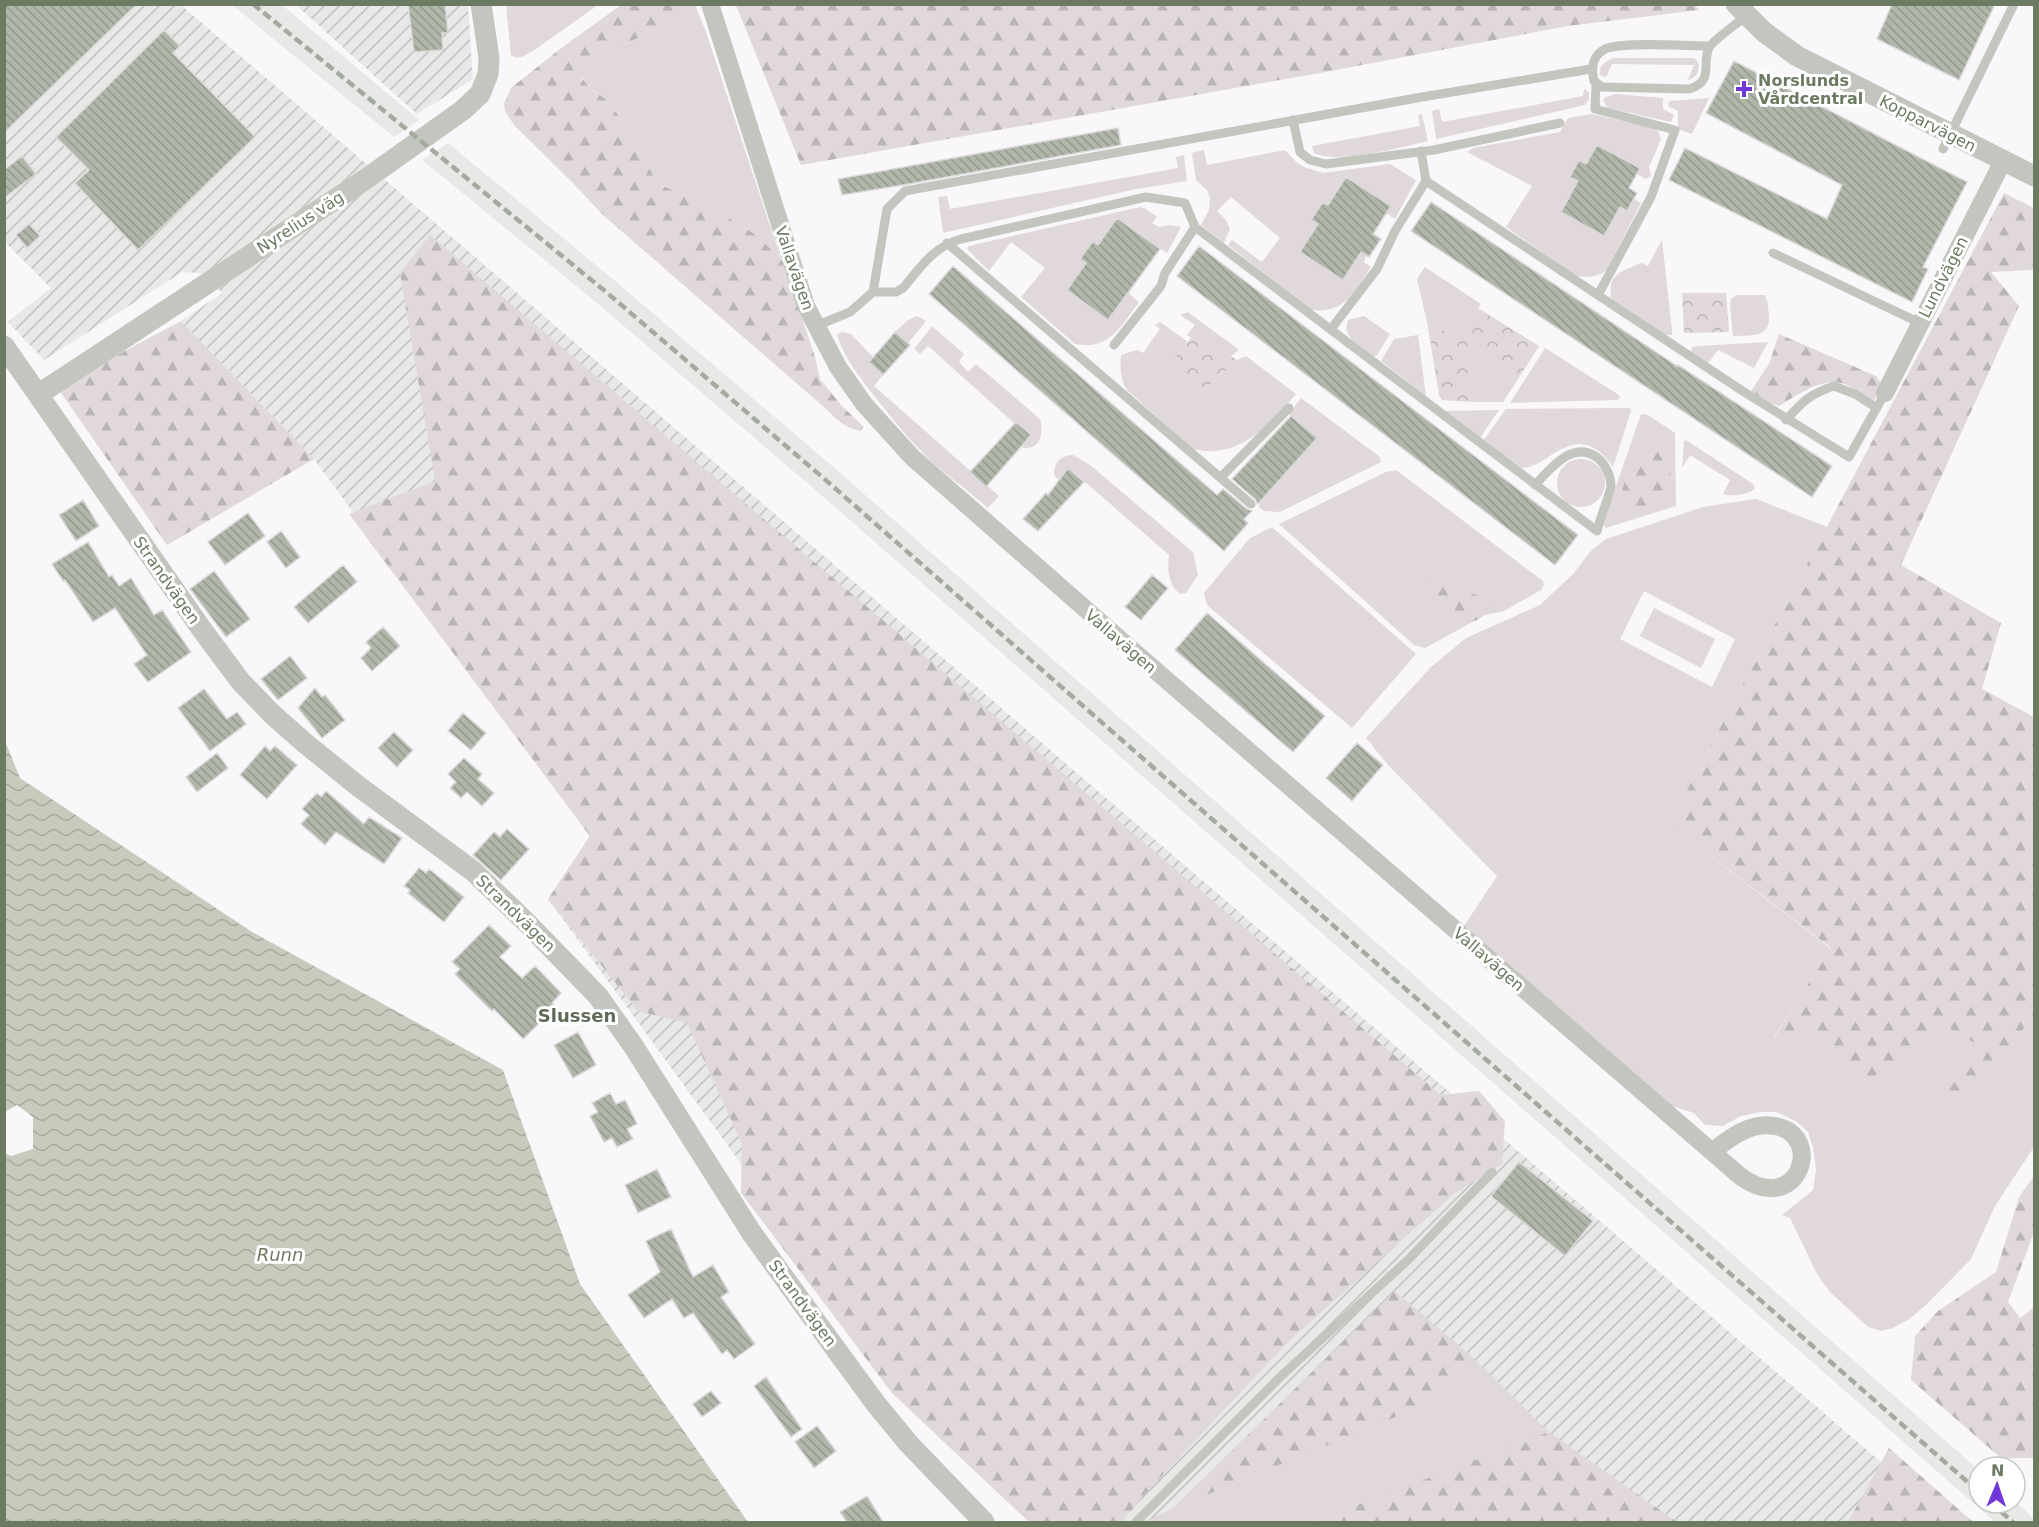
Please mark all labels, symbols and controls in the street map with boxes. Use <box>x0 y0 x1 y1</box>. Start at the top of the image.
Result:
place label: Norslunds Vårdcentral <box>1758 71 1863 108</box>
marker: Norslunds Vårdcentral <box>1735 80 1753 98</box>
street label: Kopparvägen <box>1876 91 1979 156</box>
street label: Nyrelius väg <box>253 187 347 257</box>
street label: Vallavägen <box>771 224 818 313</box>
street label: Lundvägen <box>1915 233 1972 321</box>
street label: Strandvägen <box>129 533 204 628</box>
street label: Vallavägen <box>1081 605 1160 677</box>
street label: Strandvägen <box>472 871 559 956</box>
street label: Vallavägen <box>1449 923 1528 995</box>
district label: Slussen <box>538 1005 616 1026</box>
water label: Runn <box>257 1244 303 1265</box>
street label: Strandvägen <box>765 1256 840 1350</box>
north arrow <box>1967 1455 2027 1515</box>
text: N <box>1990 1461 2005 1480</box>

